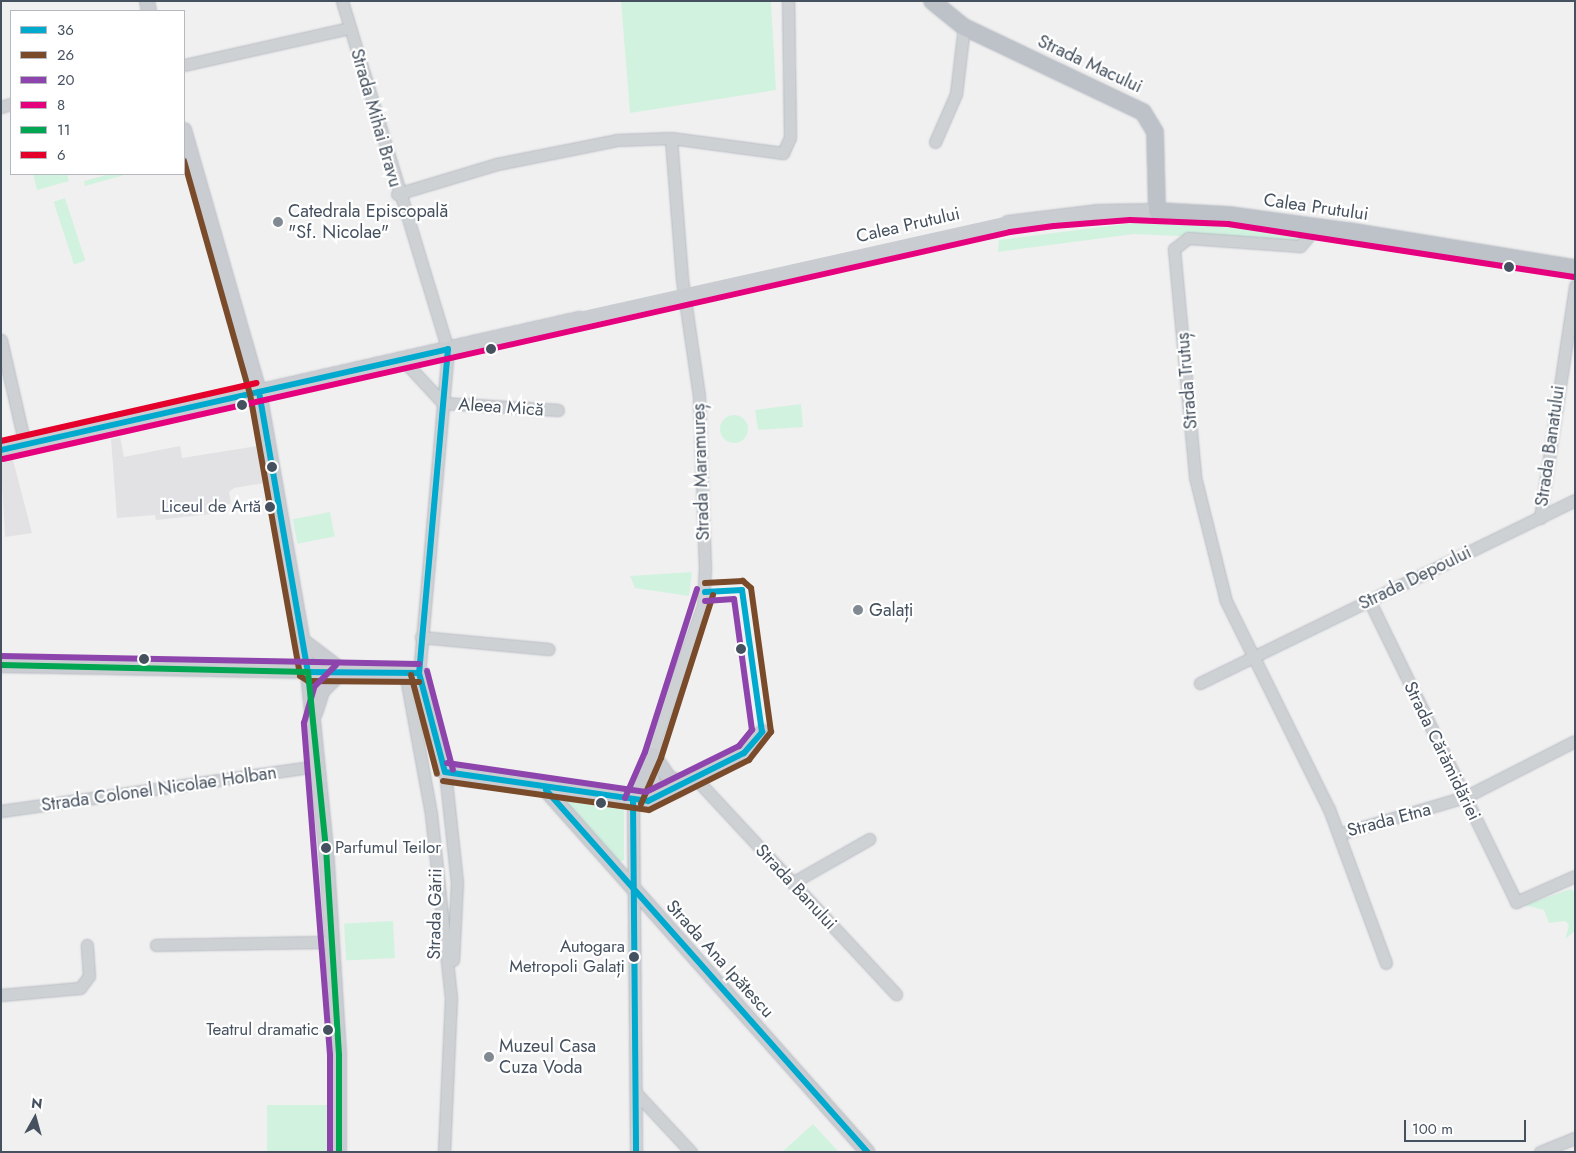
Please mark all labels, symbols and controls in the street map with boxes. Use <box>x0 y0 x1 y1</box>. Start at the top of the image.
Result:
legend <box>10 10 185 175</box>
text: 36 <box>57 19 74 41</box>
street label: Strada Macului <box>1034 30 1146 98</box>
text: 26 <box>57 44 74 66</box>
street label: Strada Mihai Bravu <box>346 46 406 190</box>
text: 20 <box>57 69 75 91</box>
text: 8 <box>57 94 65 116</box>
text: 11 <box>57 119 71 141</box>
text: 6 <box>57 144 66 166</box>
street label: Calea Prutului <box>1262 189 1370 225</box>
place label: Catedrala Episcopală "Sf. Nicolae" <box>288 201 448 243</box>
street label: Calea Prutului <box>854 203 962 247</box>
marker: Catedrala Episcopală "Sf. Nicolae" <box>272 216 284 228</box>
unlabelled marker <box>1504 262 1514 272</box>
street label: Strada Trutuș <box>1172 332 1202 430</box>
unlabelled marker <box>486 344 496 354</box>
street label: Strada Banatului <box>1531 384 1569 508</box>
street label: Aleea Mică <box>458 393 544 421</box>
unlabelled marker <box>237 400 247 410</box>
street label: Strada Maramureș <box>688 403 714 541</box>
unlabelled marker <box>267 462 277 472</box>
place label: Liceul de Artă <box>161 497 261 517</box>
marker: Liceul de Artă <box>265 502 275 512</box>
street label: Strada Depoului <box>1355 541 1475 615</box>
place label: Galați <box>869 599 913 621</box>
marker: Galați <box>851 603 865 617</box>
unlabelled marker <box>736 644 746 654</box>
unlabelled marker <box>139 654 149 664</box>
street label: Strada Cărămidăriei <box>1399 678 1485 824</box>
street label: Strada Colonel Nicolae Holban <box>40 762 278 816</box>
unlabelled marker <box>596 798 606 808</box>
street label: Strada Etna <box>1345 798 1433 842</box>
place label: Parfumul Teilor <box>335 838 441 858</box>
street label: Strada Banului <box>751 840 841 934</box>
marker: Parfumul Teilor <box>321 843 331 853</box>
street label: Strada Gării <box>423 868 447 960</box>
street label: Strada Ana Ipătescu <box>661 896 779 1022</box>
place label: Autogara Metropoli Galați <box>509 937 625 977</box>
marker: Autogara Metropoli Galați <box>629 952 639 962</box>
place label: Teatrul dramatic <box>206 1020 319 1040</box>
marker: Teatrul dramatic <box>323 1025 333 1035</box>
place label: Muzeul Casa Cuza Voda <box>499 1036 596 1078</box>
marker: Muzeul Casa Cuza Voda <box>483 1051 495 1063</box>
north arrow <box>10 1093 60 1143</box>
text: N <box>30 1093 44 1114</box>
scale bar <box>1406 1110 1528 1142</box>
text: 100 m <box>1412 1118 1453 1140</box>

